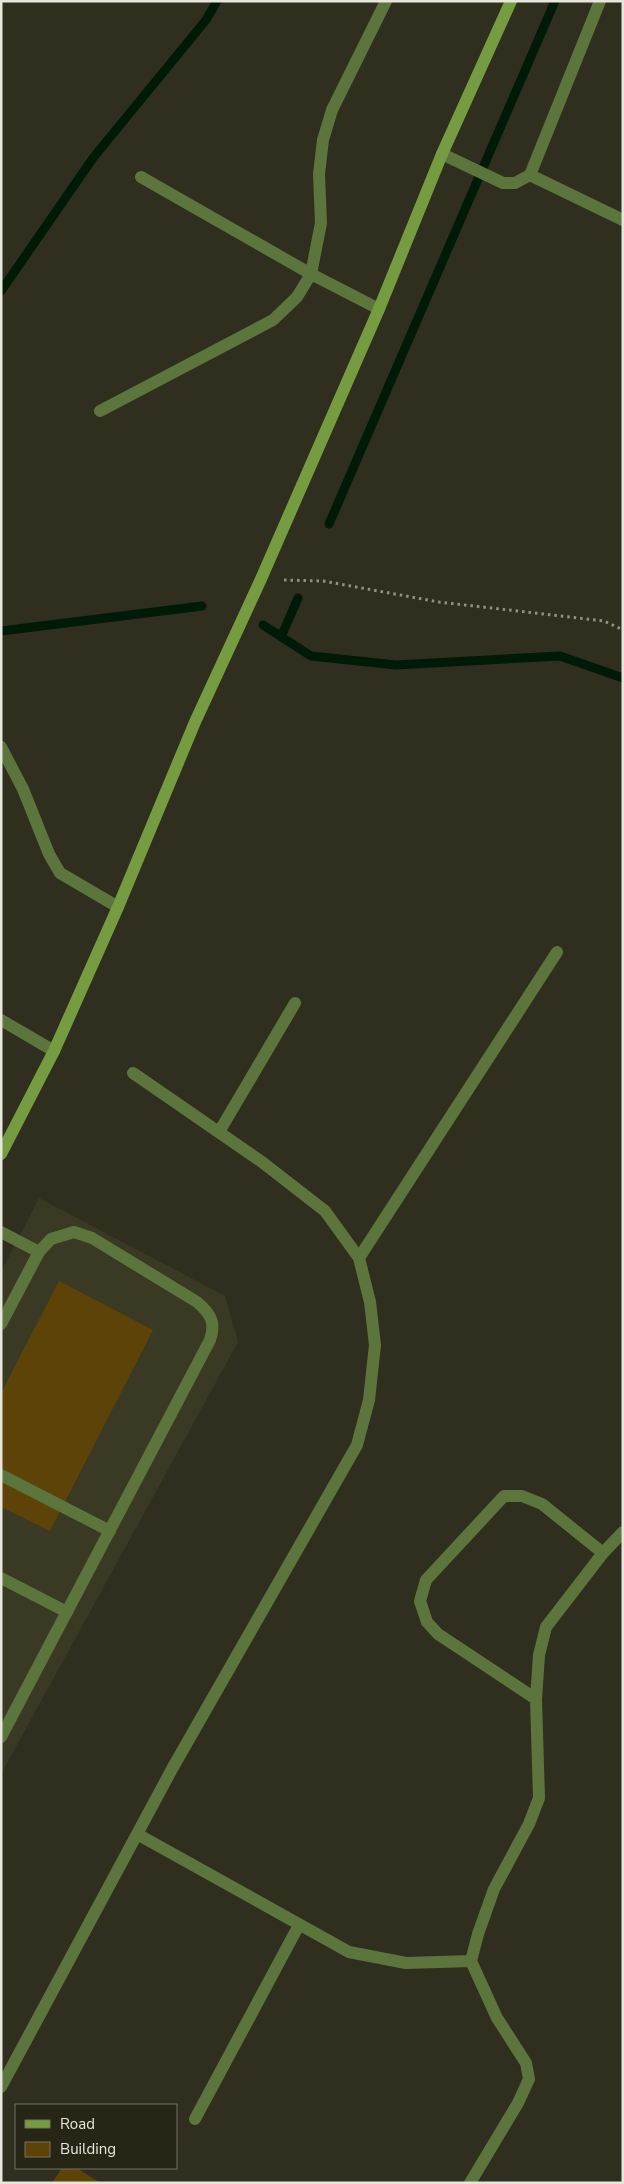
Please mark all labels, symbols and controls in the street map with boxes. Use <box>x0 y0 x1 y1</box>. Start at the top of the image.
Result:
legend <box>15 2104 178 2169</box>
text: Road <box>60 2114 95 2134</box>
text: Building <box>60 2139 116 2159</box>

